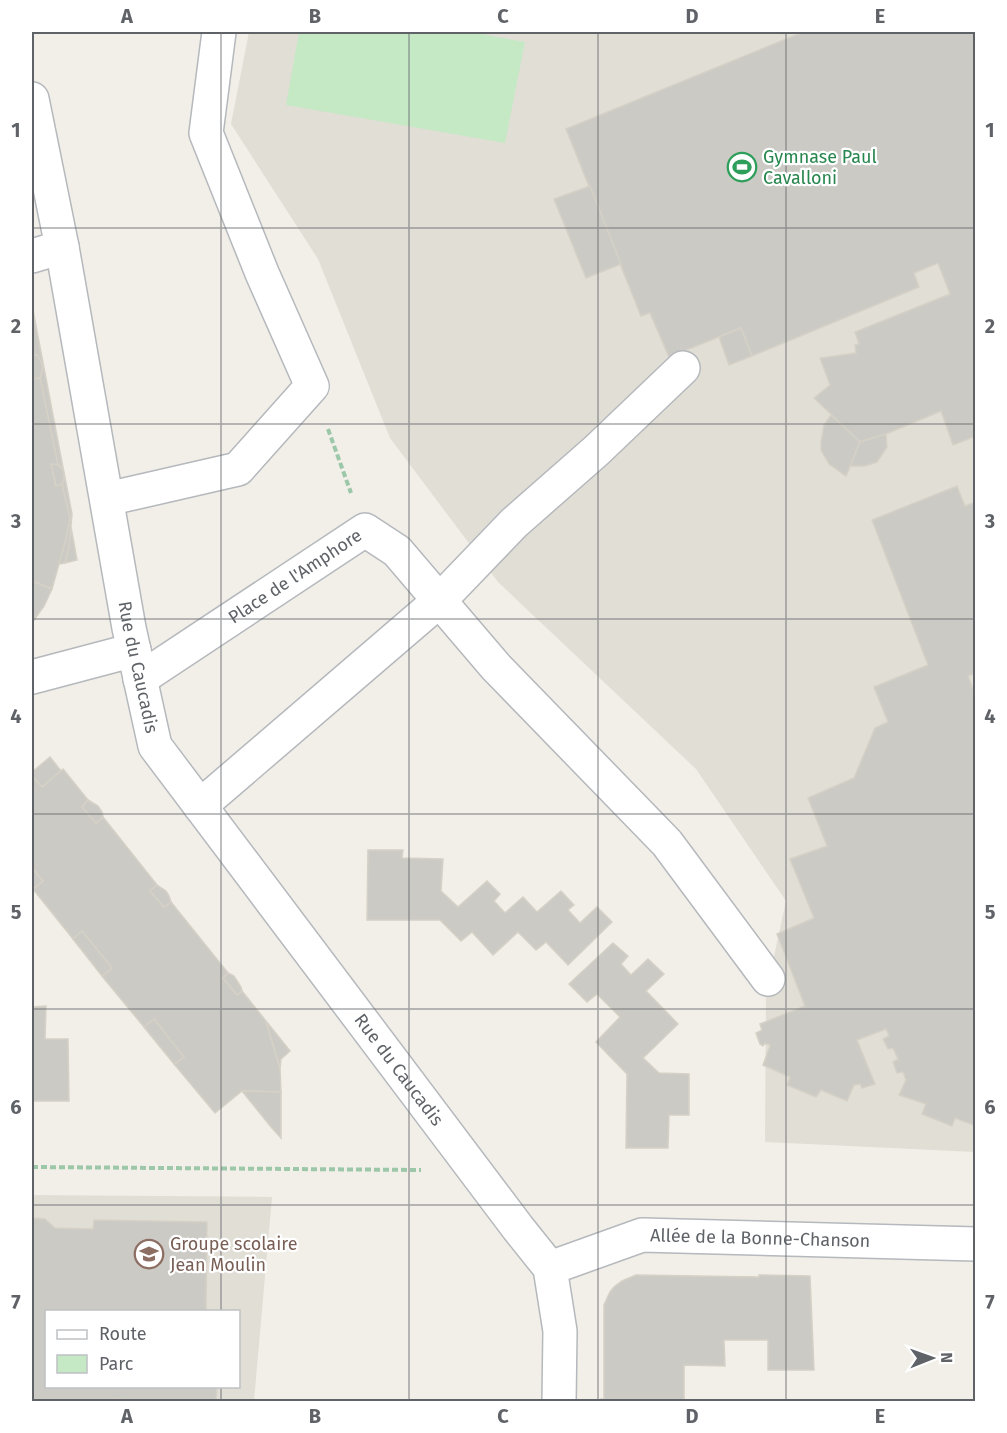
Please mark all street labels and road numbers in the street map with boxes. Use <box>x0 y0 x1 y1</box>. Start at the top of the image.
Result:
street label: Place de l'Amphore <box>224 524 366 628</box>
street label: Rue du Caucadis <box>113 599 163 735</box>
street label: Rue du Caucadis <box>350 1009 448 1130</box>
street label: Allée de la Bonne-Chanson <box>650 1224 871 1252</box>

